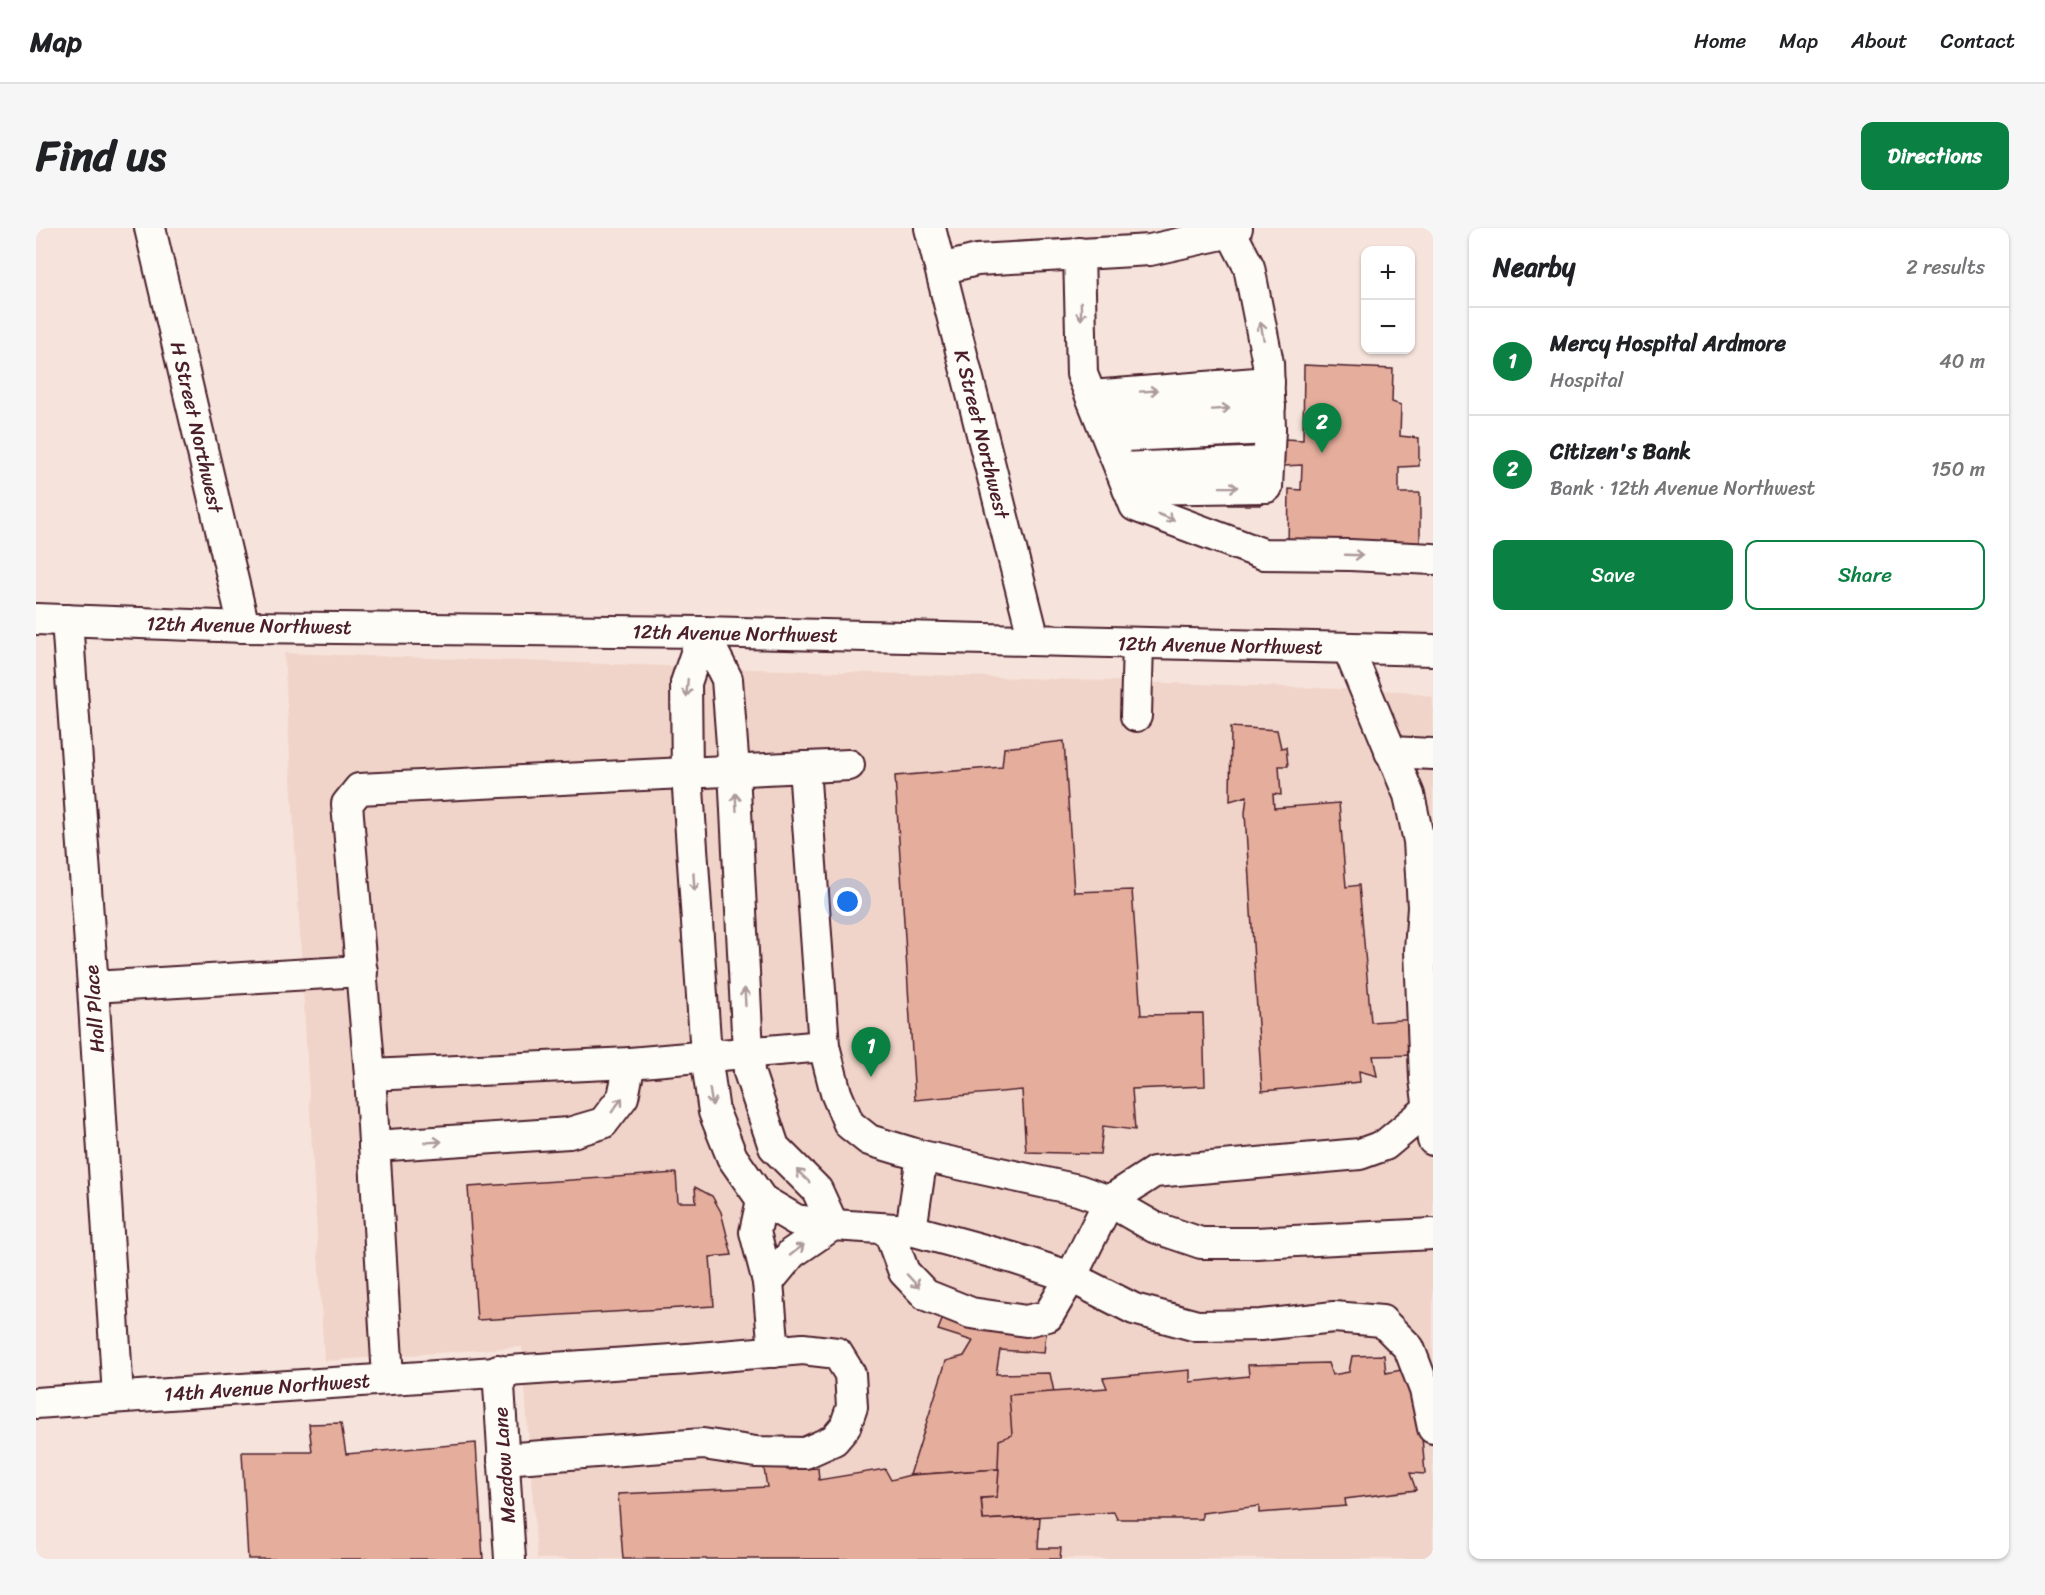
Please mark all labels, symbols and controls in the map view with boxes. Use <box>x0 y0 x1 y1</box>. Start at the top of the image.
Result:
text: Map <box>30 17 82 66</box>
text: Home <box>1694 22 1746 60</box>
text: Map <box>1779 22 1818 60</box>
text: About <box>1851 22 1908 60</box>
text: Contact <box>1941 22 2015 60</box>
text: Find us <box>36 119 166 193</box>
button: Directions <box>1861 122 2009 190</box>
text: Nearby <box>1493 244 1575 290</box>
map controls <box>1361 246 1415 354</box>
button: + <box>1361 246 1415 300</box>
text: 2 results <box>1906 250 1985 285</box>
button: − <box>1361 300 1415 354</box>
one-way arrow <box>1075 301 1086 321</box>
one-way arrow <box>1256 321 1267 341</box>
text: Mercy Hospital Ardmore <box>1550 324 1786 363</box>
street label: H Street Northwest <box>160 338 233 517</box>
text: 1 <box>1508 344 1517 379</box>
text: 40 m <box>1939 344 1985 379</box>
street label: K Street Northwest <box>944 346 1020 523</box>
text: Hospital <box>1550 363 1623 398</box>
one-way arrow <box>1139 385 1159 396</box>
one-way arrow <box>1211 403 1230 414</box>
pin: 2 <box>1302 404 1342 453</box>
text: Citizen's Bank <box>1550 432 1691 471</box>
text: 2 <box>1507 452 1518 487</box>
text: 150 m <box>1931 452 1985 487</box>
text: Bank · 12th Avenue Northwest <box>1550 471 1815 506</box>
one-way arrow <box>1218 481 1238 493</box>
one-way arrow <box>1156 513 1174 524</box>
button: Save <box>1493 540 1733 610</box>
button: Share <box>1745 540 1985 610</box>
one-way arrow <box>1343 550 1363 561</box>
street label: 12th Avenue Northwest <box>146 606 352 645</box>
street label: 12th Avenue Northwest <box>632 614 838 653</box>
street label: 12th Avenue Northwest <box>1117 626 1323 665</box>
one-way arrow <box>681 677 692 697</box>
one-way arrow <box>730 793 741 813</box>
one-way arrow <box>689 872 700 892</box>
your location <box>833 887 862 916</box>
street label: Hall Place <box>74 964 115 1054</box>
one-way arrow <box>740 988 751 1008</box>
pin: 1 <box>852 1028 890 1077</box>
one-way arrow <box>706 1087 717 1107</box>
one-way arrow <box>610 1097 623 1113</box>
one-way arrow <box>422 1137 442 1148</box>
one-way arrow <box>796 1168 811 1183</box>
one-way arrow <box>789 1244 805 1256</box>
one-way arrow <box>906 1273 920 1288</box>
street label: 14th Avenue Northwest <box>163 1363 371 1412</box>
street label: Meadow Lane <box>483 1406 526 1524</box>

